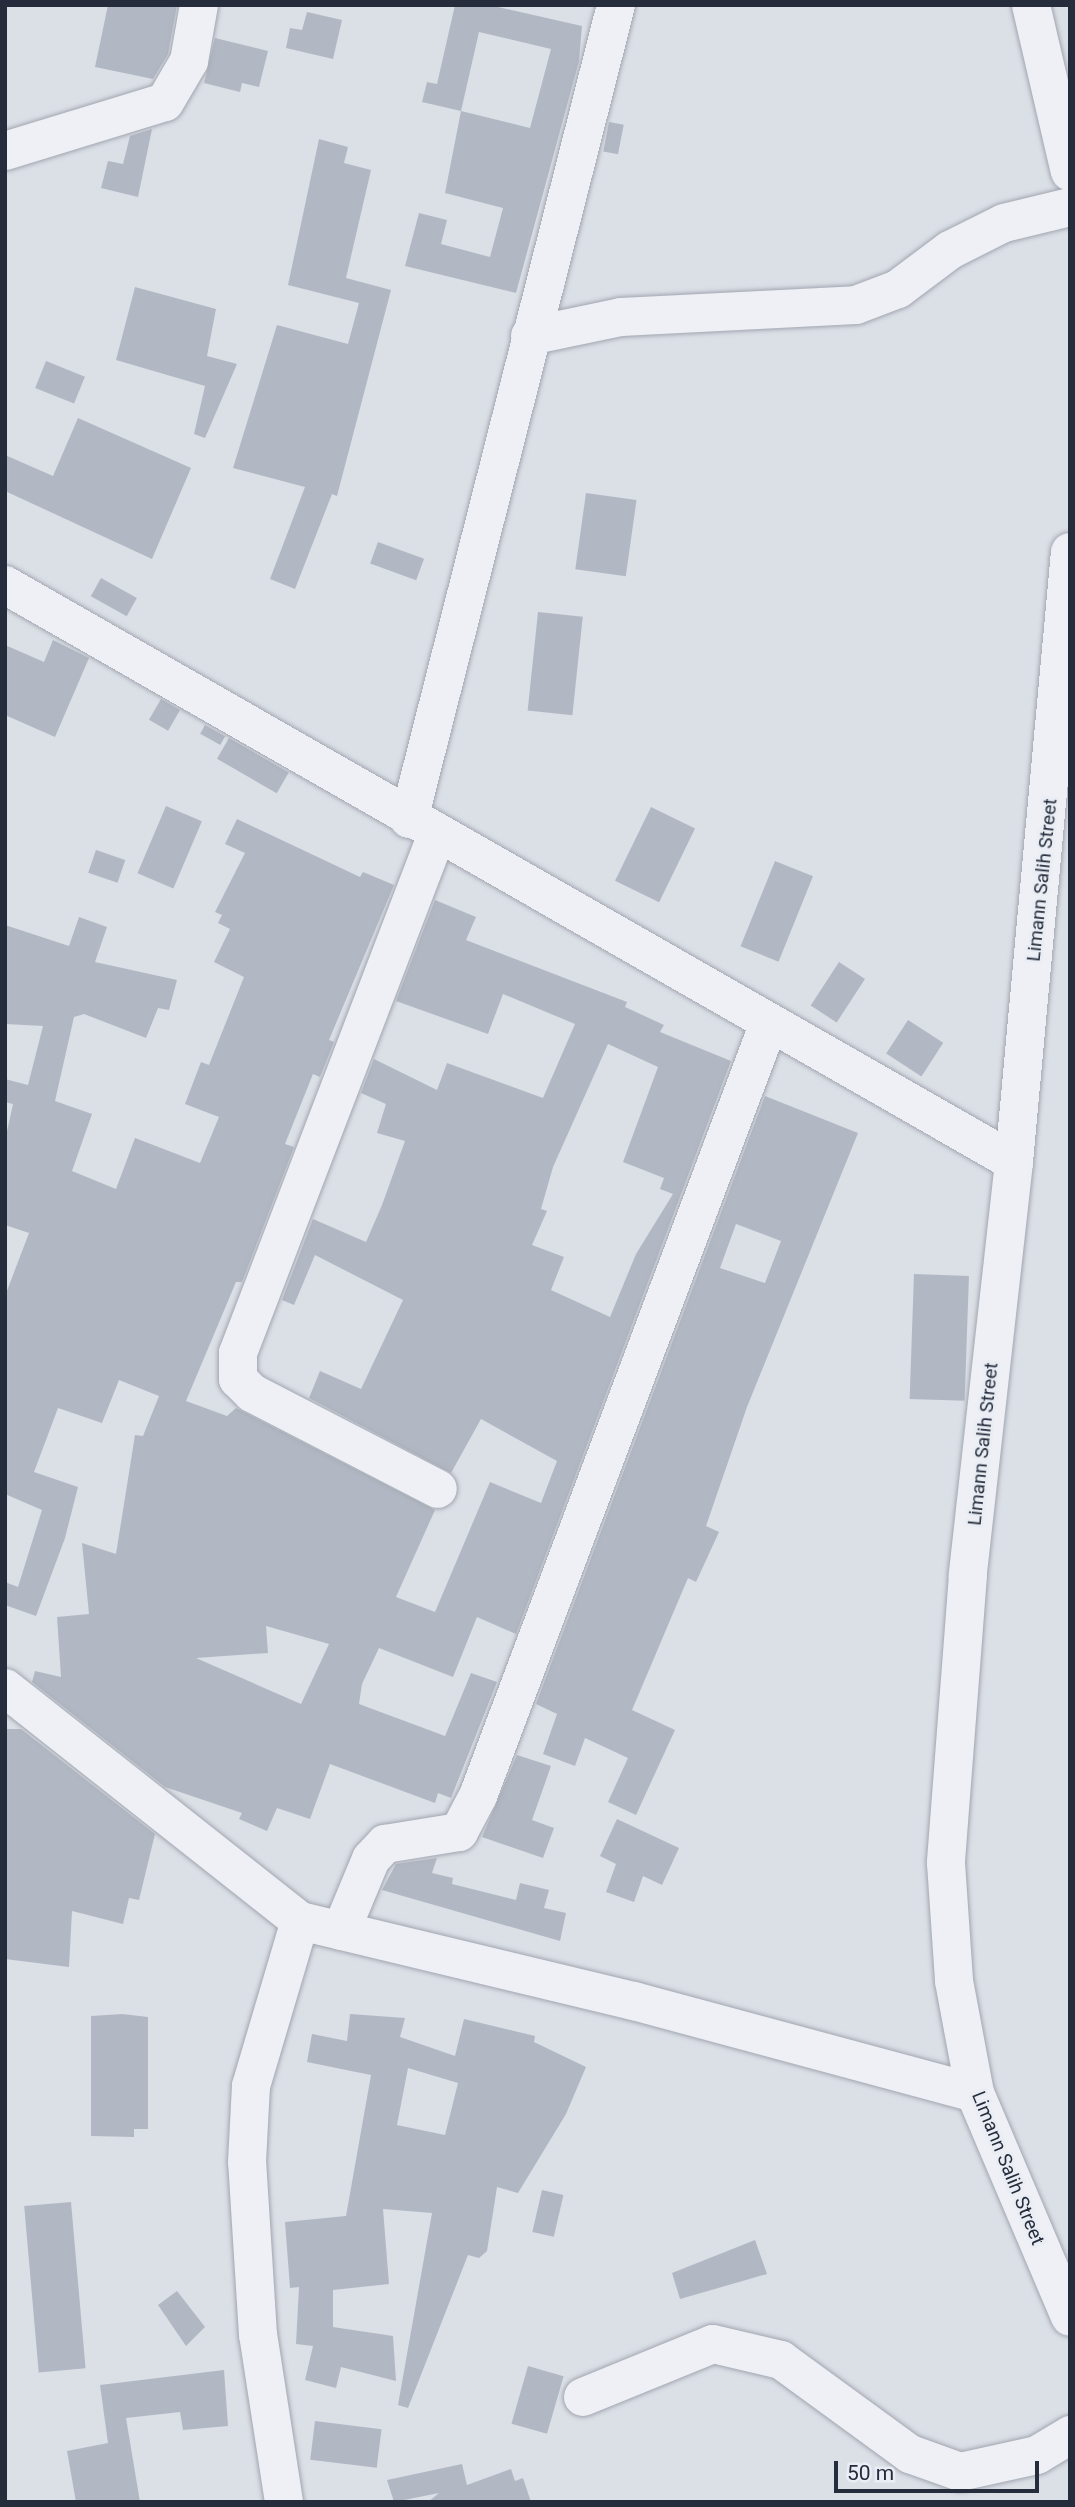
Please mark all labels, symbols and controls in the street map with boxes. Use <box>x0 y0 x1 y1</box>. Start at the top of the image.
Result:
street label: Limann Salih Street <box>1022 797 1062 963</box>
street label: Limann Salih Street <box>963 1361 1003 1527</box>
street label: Limann Salih Street <box>967 2088 1049 2248</box>
scale bar <box>837 2448 1042 2492</box>
text: 50 m <box>847 2461 894 2485</box>

